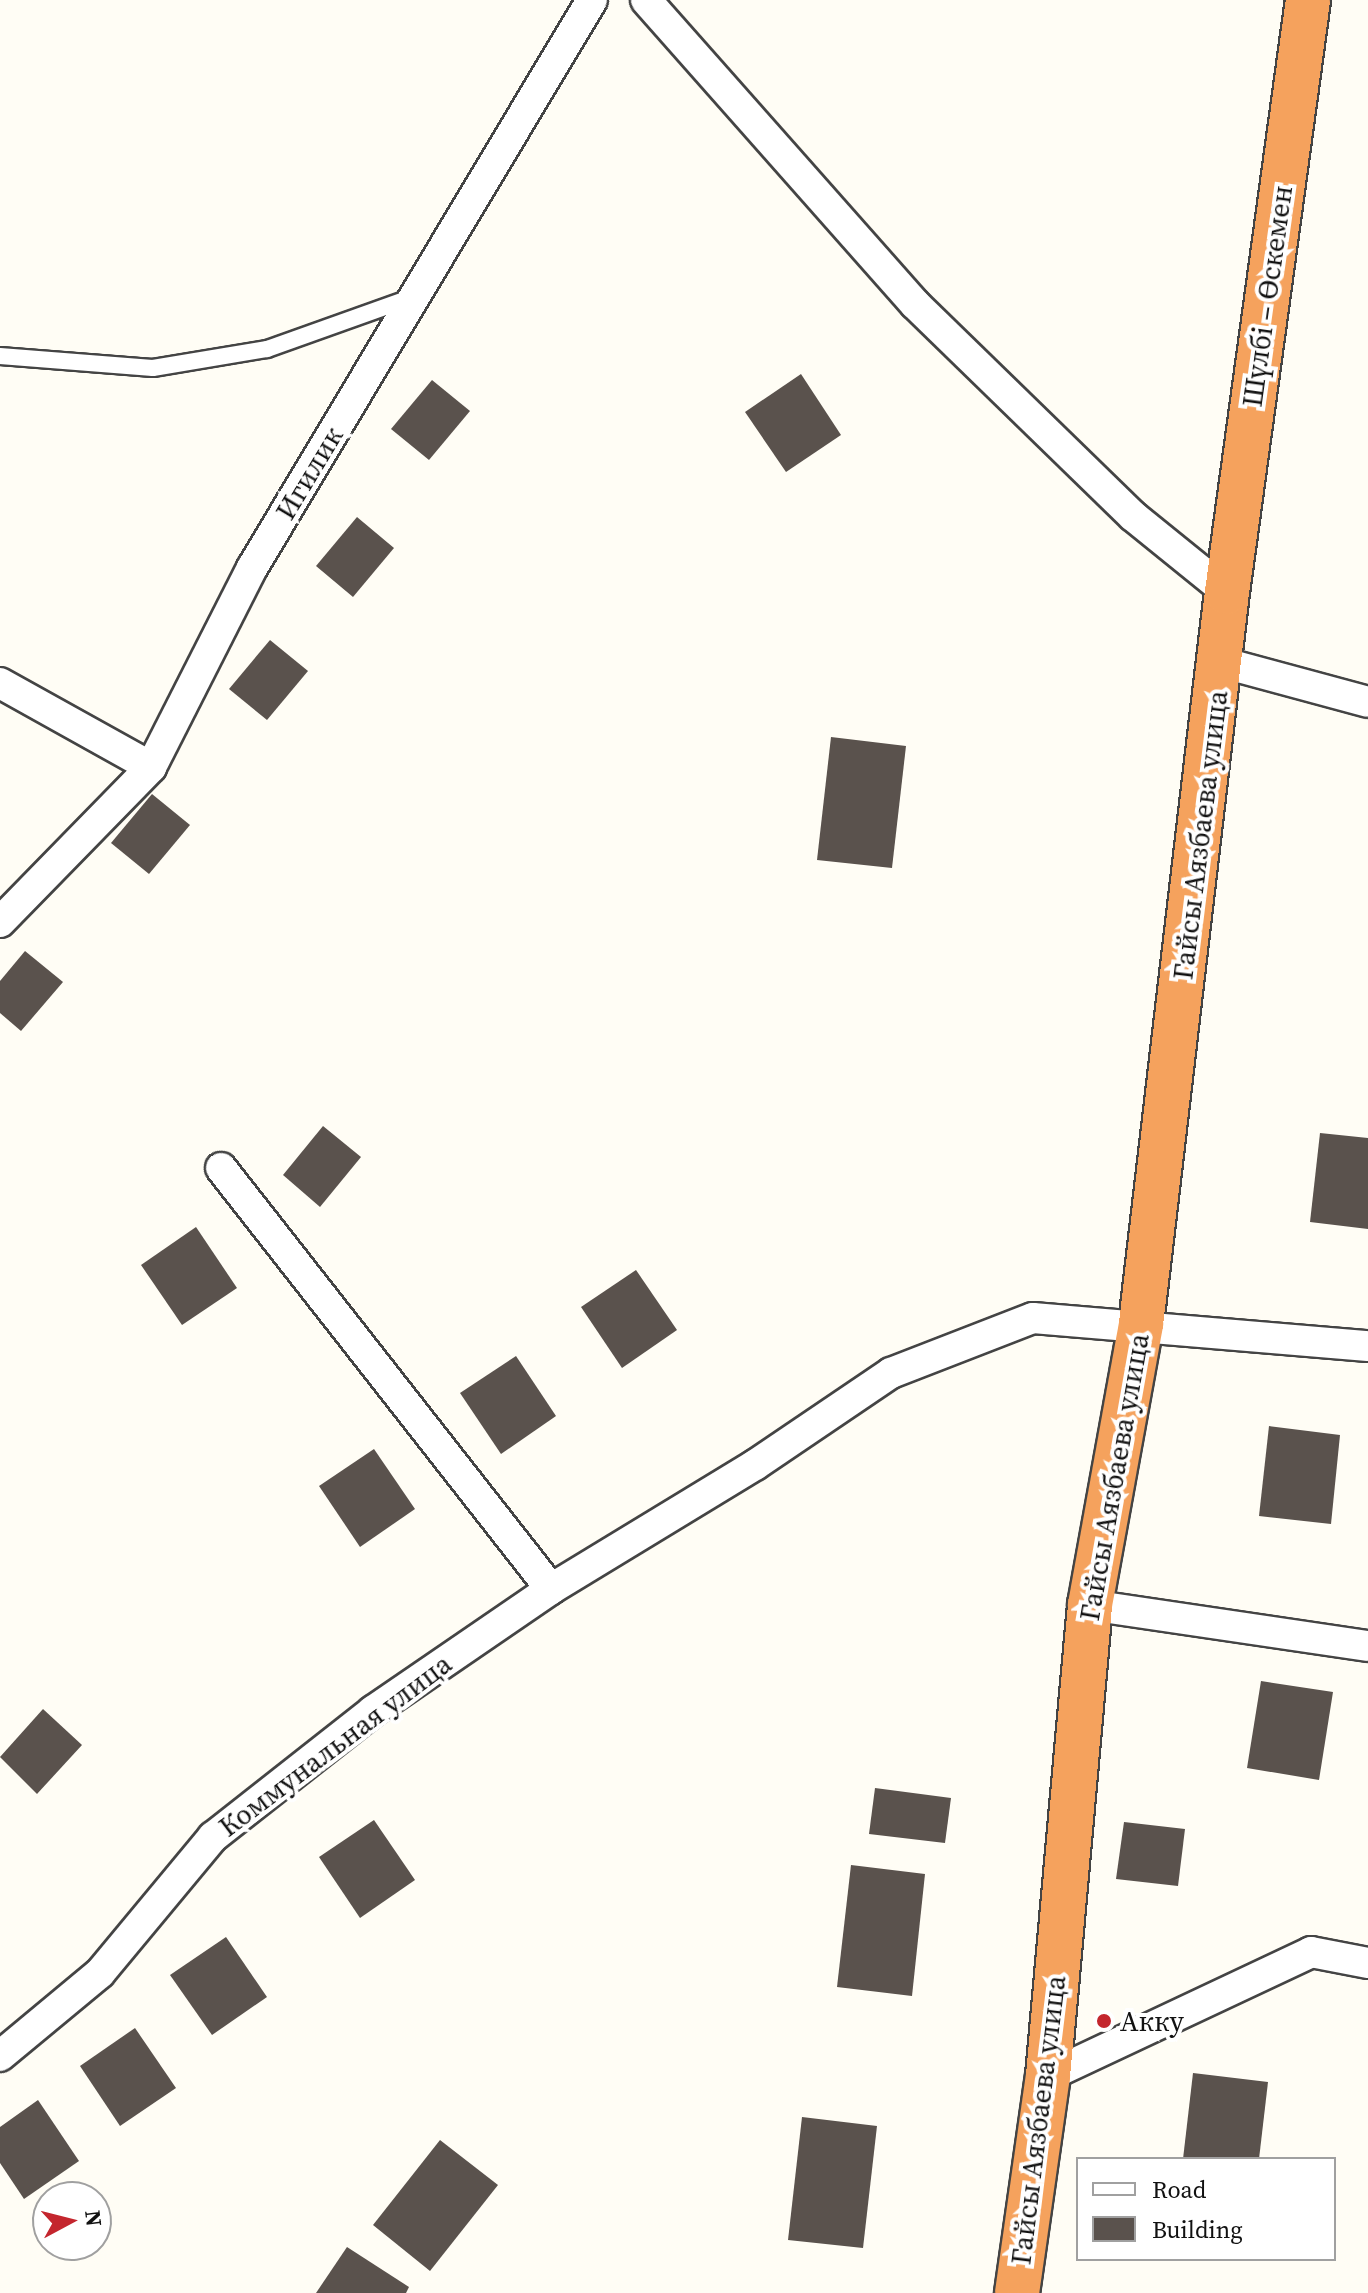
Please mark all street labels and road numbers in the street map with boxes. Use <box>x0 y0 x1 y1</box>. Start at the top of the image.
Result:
street label: Шүлбі – Өскемен <box>1235 183 1299 409</box>
street label: Игилик <box>268 420 350 526</box>
street label: Гайсы Аязбаева улица <box>1166 689 1234 981</box>
street label: Гайсы Аязбаева улица <box>1072 1331 1156 1623</box>
street label: Коммунальная улица <box>212 1647 458 1843</box>
street label: Гайсы Аязбаева улица <box>1004 1974 1072 2266</box>

